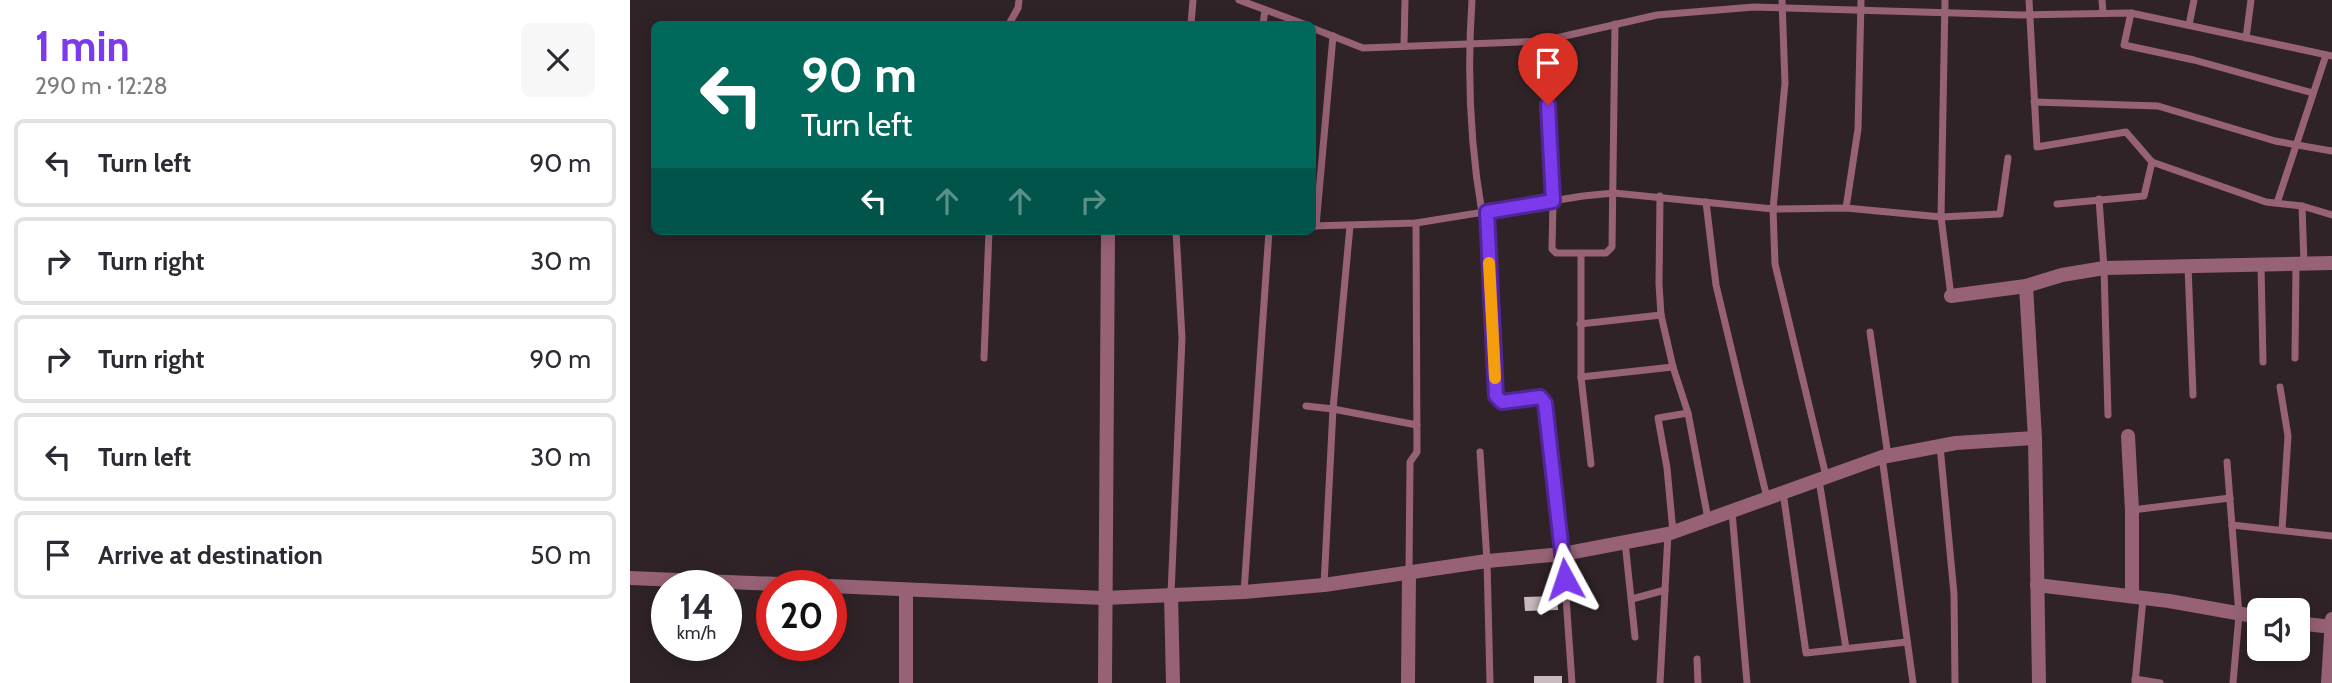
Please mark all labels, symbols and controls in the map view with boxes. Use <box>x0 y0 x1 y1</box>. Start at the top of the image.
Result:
text: 1 min <box>35 20 130 72</box>
button: close <box>521 23 595 97</box>
pin <box>1518 33 1578 105</box>
icon: arrive <box>1529 44 1567 82</box>
text: 90 m <box>801 45 917 104</box>
icon: left <box>686 49 777 140</box>
text: 290 m · 12:28 <box>35 72 168 100</box>
text: Turn left <box>801 105 912 144</box>
icon: left <box>39 144 77 182</box>
text: Turn left <box>98 147 191 179</box>
text: 90 m <box>529 147 591 179</box>
icon: left <box>855 182 893 220</box>
icon: ahead <box>928 182 966 220</box>
icon: ahead <box>1001 182 1039 220</box>
icon: right <box>1074 182 1112 220</box>
icon: right <box>39 242 77 280</box>
text: Turn right <box>98 245 204 277</box>
text: 30 m <box>530 245 591 277</box>
icon: right <box>39 340 77 378</box>
text: Turn right <box>98 343 204 375</box>
text: 90 m <box>529 343 591 375</box>
icon: left <box>39 438 77 476</box>
text: Turn left <box>98 441 191 473</box>
text: 30 m <box>530 441 591 473</box>
icon: arrive <box>39 536 77 574</box>
text: Arrive at destination <box>98 539 323 571</box>
text: 50 m <box>530 539 591 571</box>
position arrow <box>1528 542 1602 616</box>
speed limit sign: 20 <box>756 570 847 661</box>
text: 14 <box>679 585 714 628</box>
map controls <box>2247 598 2310 661</box>
button: sound <box>2247 598 2310 661</box>
text: km/h <box>677 622 716 644</box>

